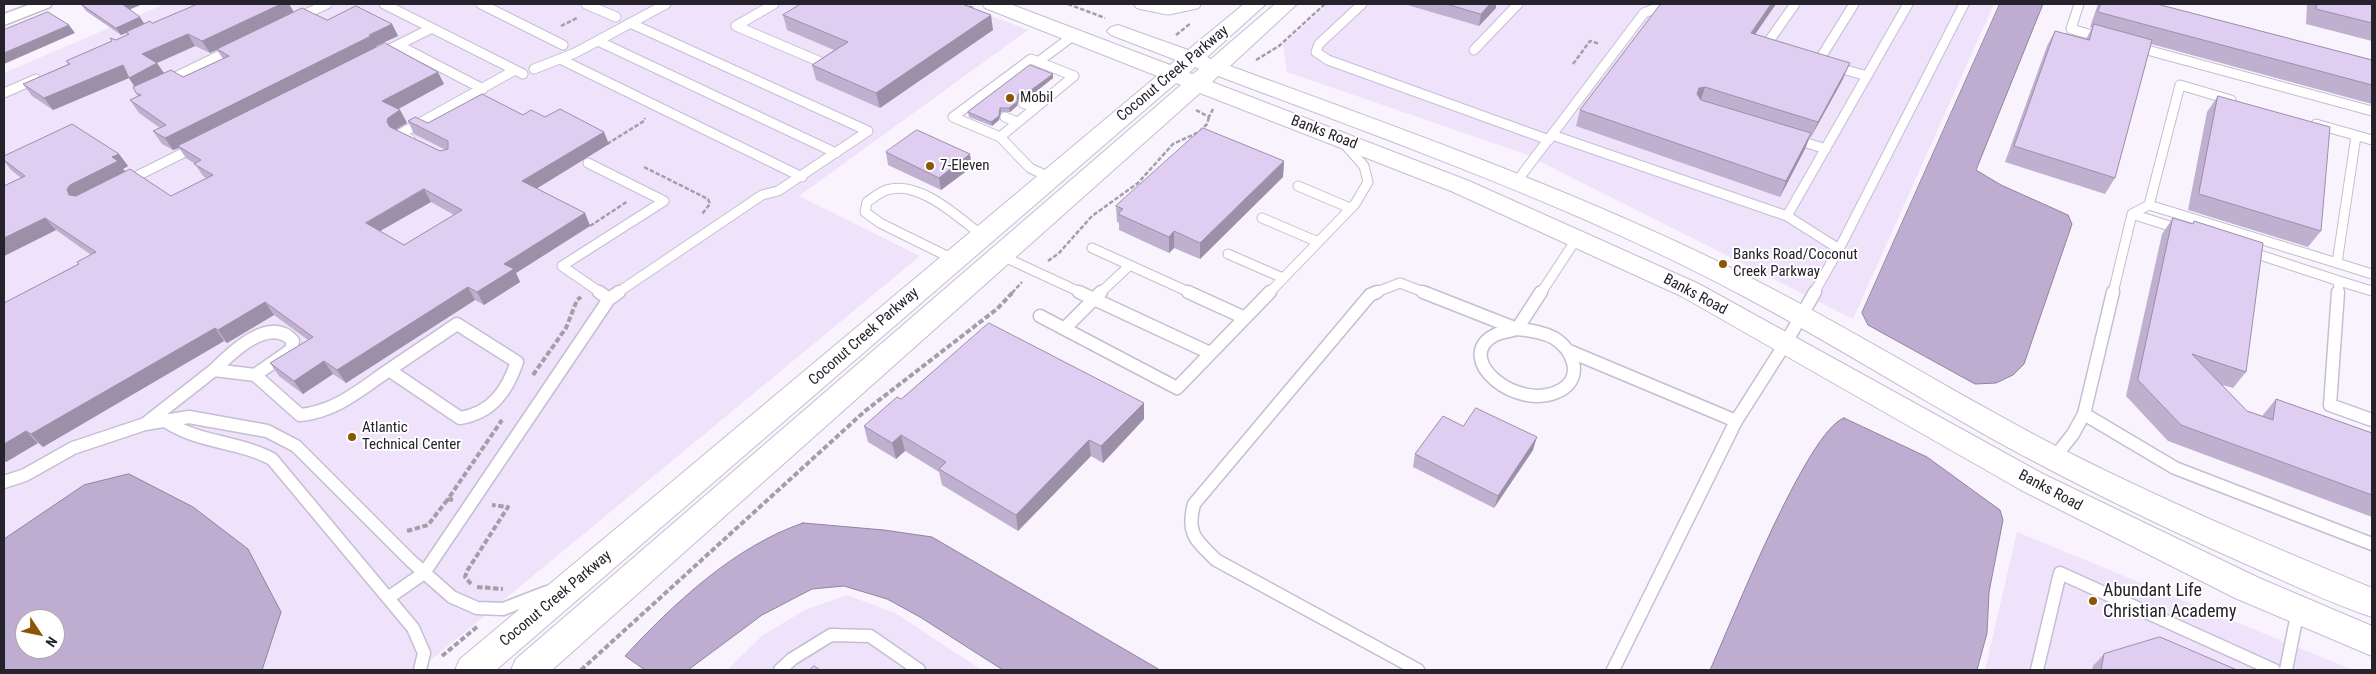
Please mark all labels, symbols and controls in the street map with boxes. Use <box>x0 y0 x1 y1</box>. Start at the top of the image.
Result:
street label: Coconut Creek Parkway <box>1114 22 1232 126</box>
place label: Mobil <box>1020 89 1053 107</box>
marker: Mobil <box>1004 92 1016 104</box>
street label: Banks Road <box>1288 112 1360 154</box>
place label: 7-Eleven <box>940 157 990 175</box>
marker: 7-Eleven <box>924 160 936 172</box>
place label: Banks Road/Coconut Creek Parkway <box>1733 246 1858 281</box>
marker: Banks Road/Coconut Creek Parkway <box>1717 258 1729 270</box>
street label: Banks Road <box>1660 271 1730 319</box>
street label: Coconut Creek Parkway <box>805 284 923 390</box>
place label: Atlantic Technical Center <box>362 419 461 454</box>
marker: Atlantic Technical Center <box>346 431 358 443</box>
street label: Banks Road <box>2015 467 2085 515</box>
street label: Coconut Creek Parkway <box>497 547 615 651</box>
place label: Abundant Life Christian Academy <box>2103 580 2236 622</box>
marker: Abundant Life Christian Academy <box>2087 595 2099 607</box>
north arrow <box>15 609 65 659</box>
text: N <box>43 634 61 650</box>

